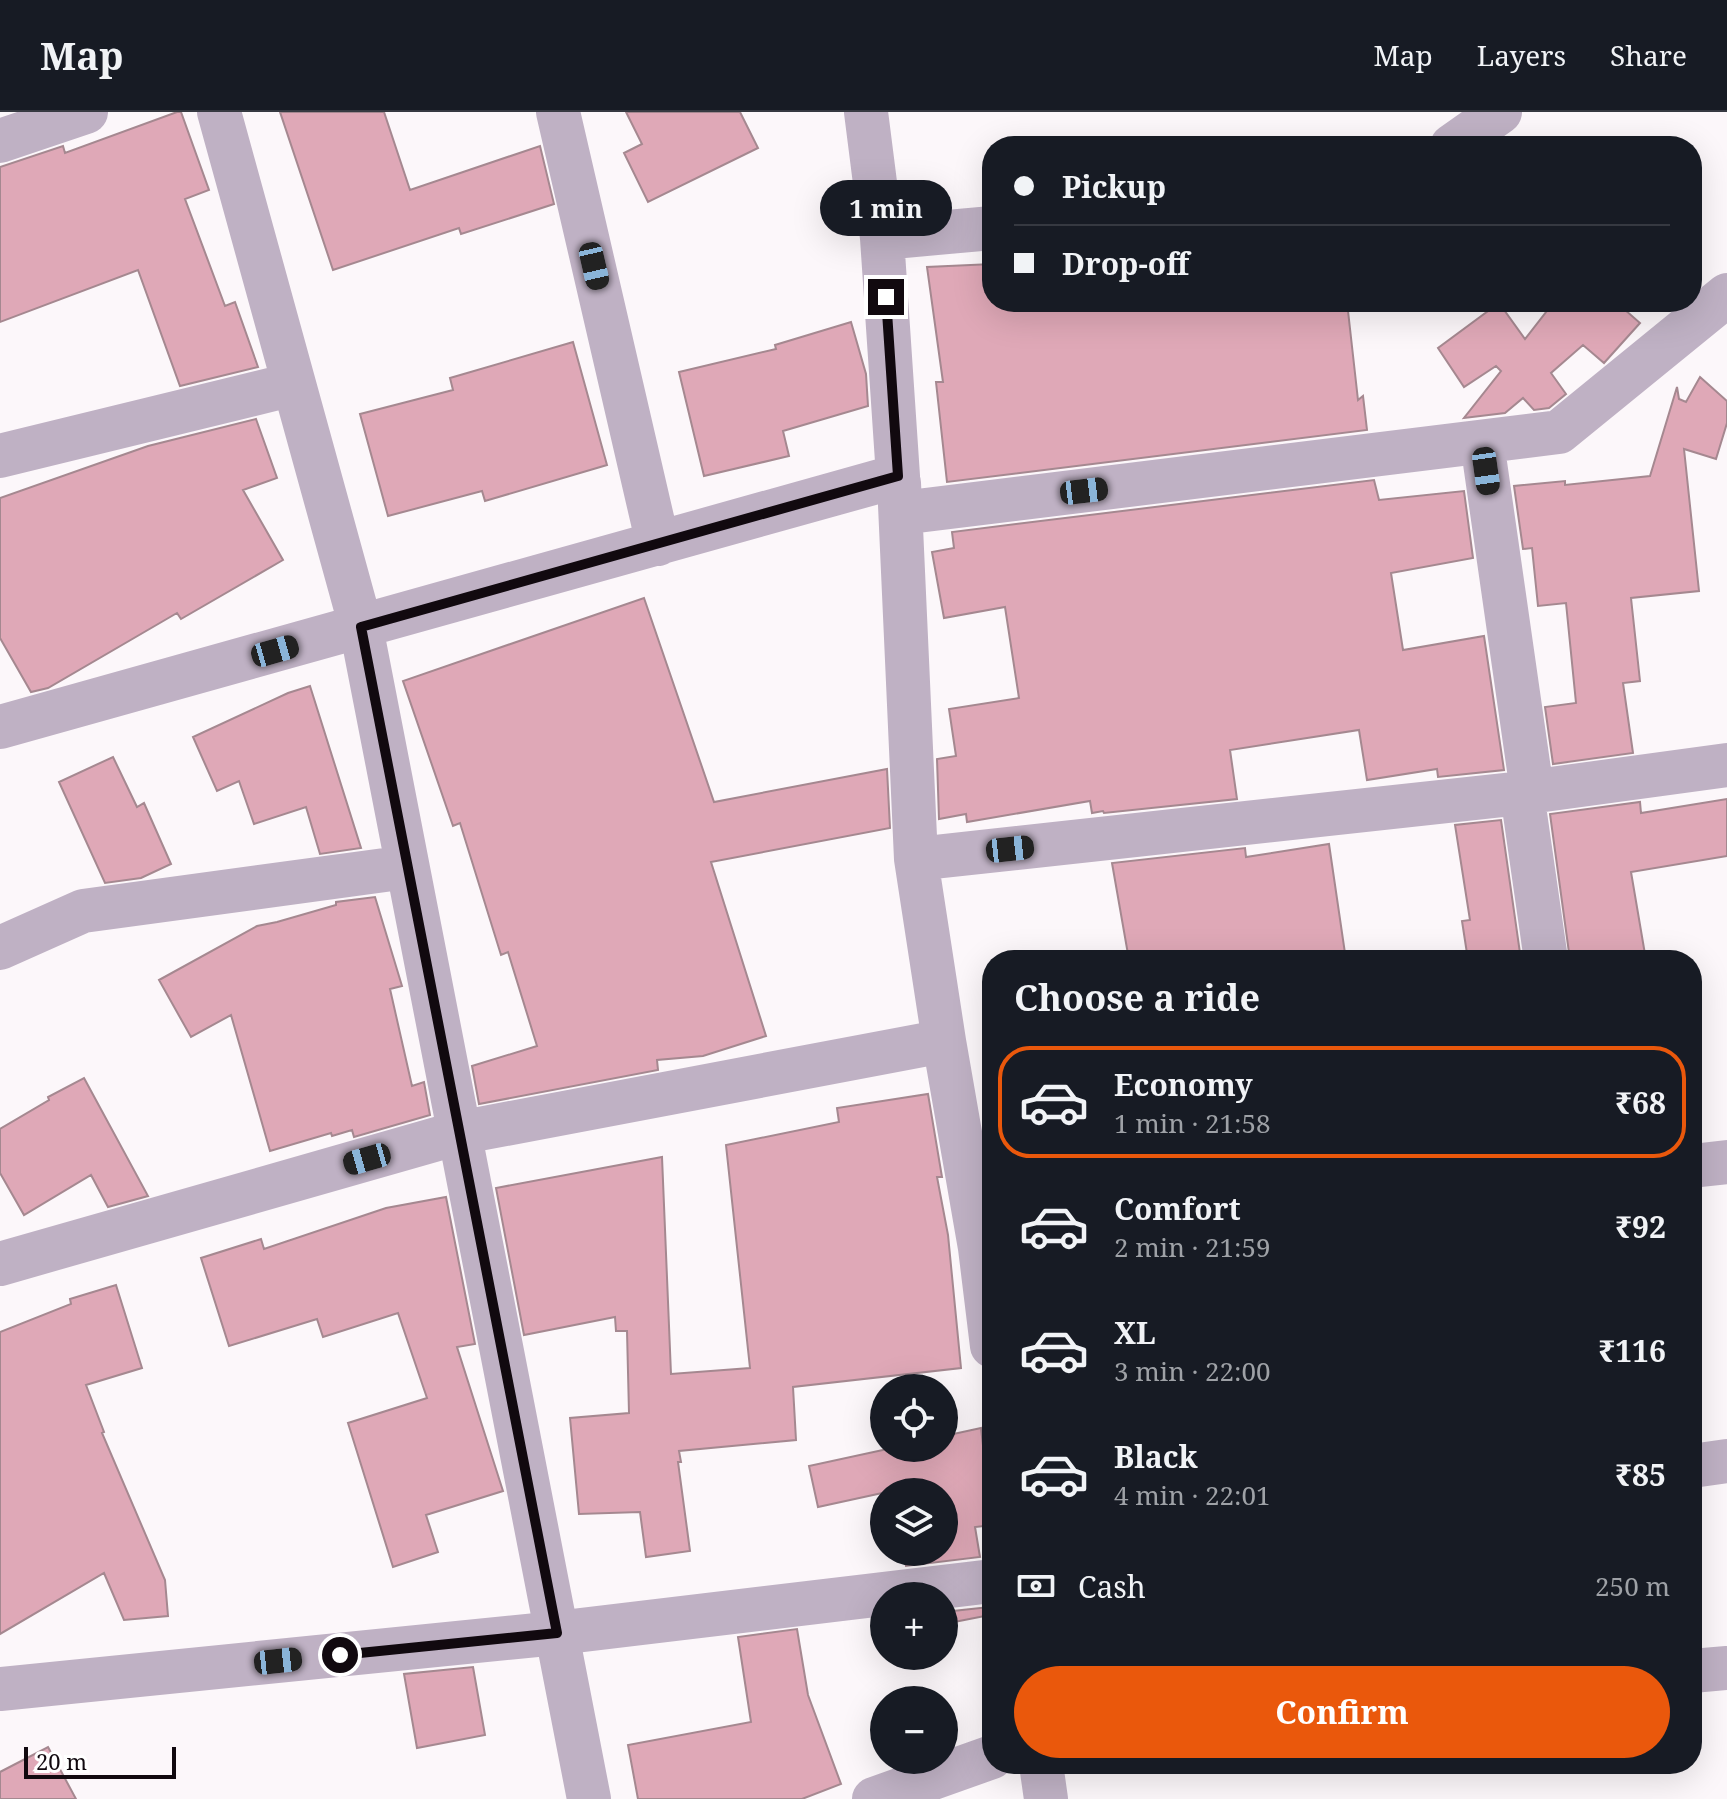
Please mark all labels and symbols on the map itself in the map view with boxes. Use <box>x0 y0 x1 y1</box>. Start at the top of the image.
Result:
callout: 1 min <box>820 181 952 237</box>
car <box>577 240 611 292</box>
route end <box>868 279 904 315</box>
car <box>1471 446 1501 496</box>
car <box>1059 476 1109 506</box>
car <box>249 633 301 669</box>
car <box>985 835 1035 863</box>
car <box>341 1141 393 1177</box>
route start <box>322 1637 358 1673</box>
car <box>253 1647 303 1675</box>
scale bar <box>24 1743 176 1779</box>

